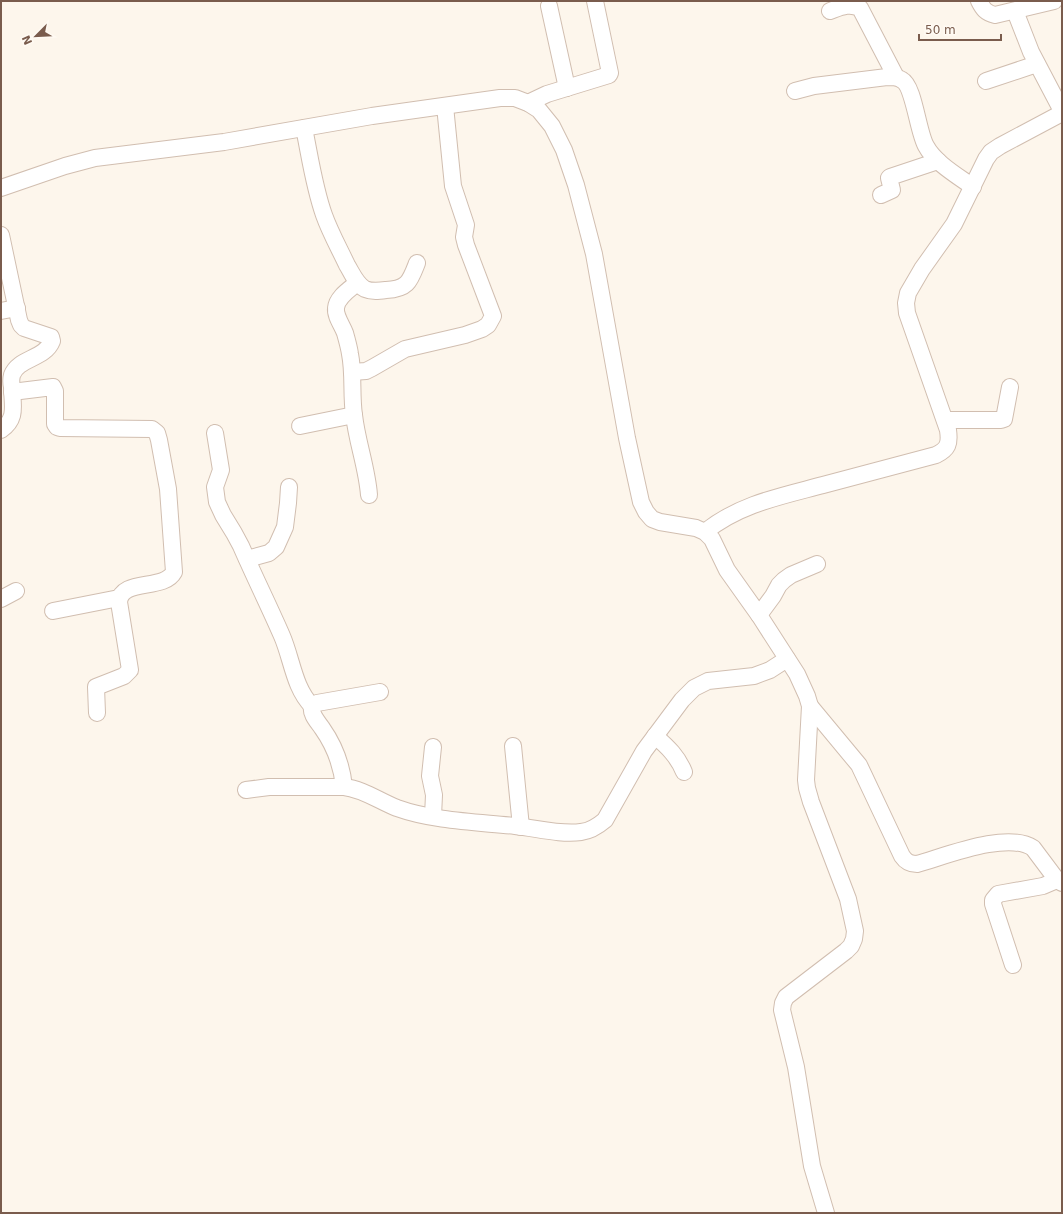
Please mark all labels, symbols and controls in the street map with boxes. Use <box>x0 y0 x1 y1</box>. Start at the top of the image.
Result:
north arrow <box>16 16 56 56</box>
scale bar <box>919 16 1001 42</box>
text: 50 m <box>925 23 956 37</box>
text: N <box>20 33 35 47</box>

